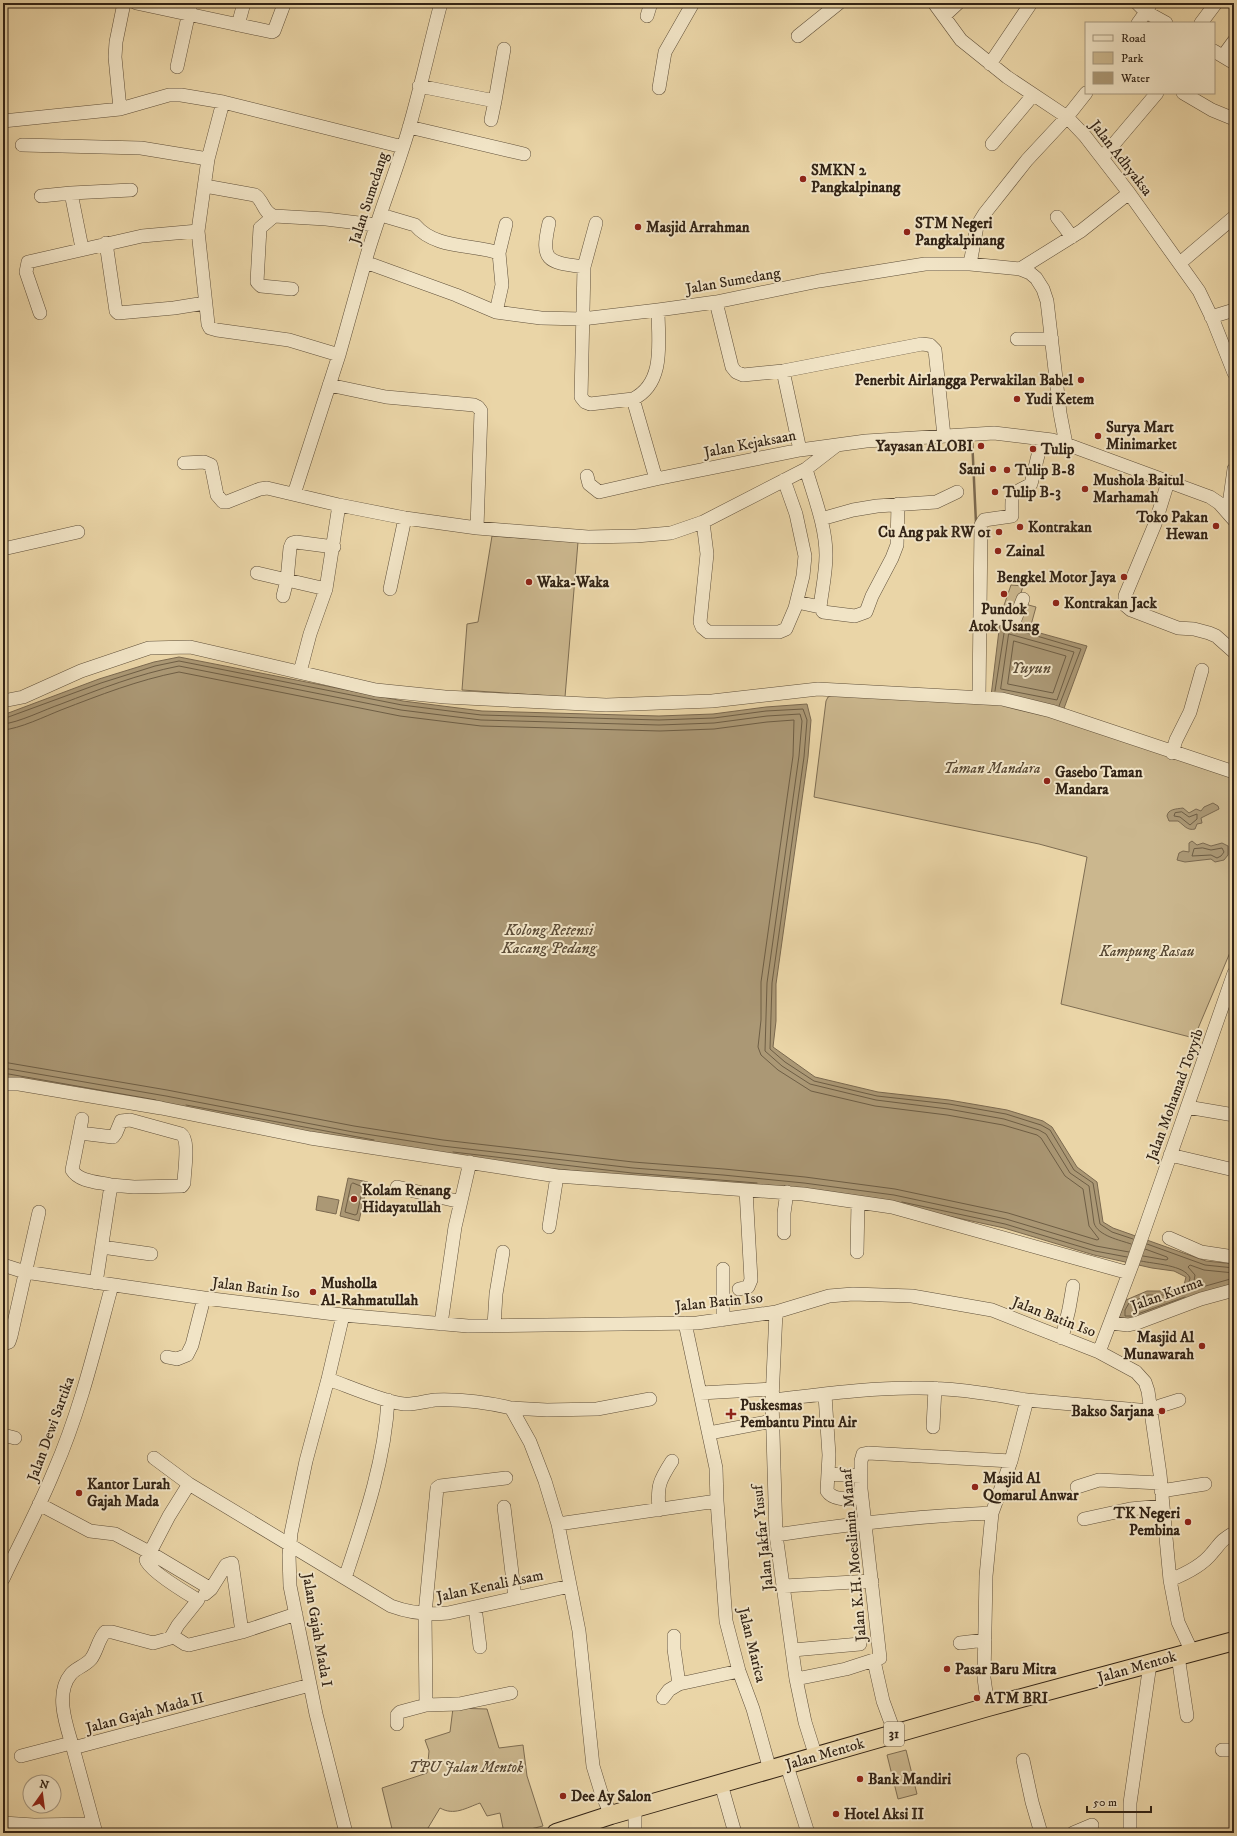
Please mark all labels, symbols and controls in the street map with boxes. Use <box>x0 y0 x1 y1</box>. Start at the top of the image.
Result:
legend <box>1085 22 1215 94</box>
text: Road <box>1121 31 1146 46</box>
text: Park <box>1121 51 1143 66</box>
text: Water <box>1120 71 1150 86</box>
street label: Jalan Adhyaksa <box>1084 115 1157 200</box>
street label: Jalan Sumedang <box>345 149 393 248</box>
place label: SMKN 2 Pangkalpinang <box>811 161 901 197</box>
marker: SMKN 2 Pangkalpinang <box>798 174 808 184</box>
place label: STM Negeri Pangkalpinang <box>915 214 1005 250</box>
place label: Masjid Arrahman <box>646 218 750 237</box>
marker: Masjid Arrahman <box>633 222 643 232</box>
marker: STM Negeri Pangkalpinang <box>902 227 912 237</box>
street label: Jalan Sumedang <box>682 263 782 299</box>
place label: Penerbit Airlangga Perwakilan Babel <box>855 371 1073 390</box>
marker: Penerbit Airlangga Perwakilan Babel <box>1076 375 1086 385</box>
place label: Yudi Ketem <box>1024 390 1095 409</box>
marker: Yudi Ketem <box>1012 394 1022 404</box>
place label: Surya Mart Minimarket <box>1106 418 1177 454</box>
street label: Jalan Kejaksaan <box>700 426 798 463</box>
marker: Surya Mart Minimarket <box>1093 431 1103 441</box>
place label: Yayasan ALOBI <box>875 437 973 456</box>
place label: Tulip <box>1040 440 1075 459</box>
marker: Yayasan ALOBI <box>976 441 986 451</box>
marker: Tulip <box>1028 444 1038 454</box>
place label: Sani <box>959 460 985 479</box>
place label: Tulip B-8 <box>1014 461 1075 480</box>
marker: Sani <box>988 464 998 474</box>
marker: Tulip B-8 <box>1002 465 1012 475</box>
place label: Mushola Baitul Marhamah <box>1093 471 1185 507</box>
place label: Tulip B-3 <box>1002 483 1061 502</box>
marker: Mushola Baitul Marhamah <box>1080 484 1090 494</box>
marker: Tulip B-3 <box>990 487 1000 497</box>
place label: Toko Pakan Hewan <box>1135 508 1208 544</box>
place label: Kontrakan <box>1028 518 1092 537</box>
marker: Toko Pakan Hewan <box>1211 521 1221 531</box>
marker: Kontrakan <box>1015 522 1025 532</box>
place label: Cu Ang pak RW 01 <box>878 523 991 542</box>
marker: Cu Ang pak RW 01 <box>994 527 1004 537</box>
place label: Zainal <box>1006 542 1045 561</box>
marker: Zainal <box>993 546 1003 556</box>
place label: Bengkel Motor Jaya <box>997 568 1117 587</box>
marker: Bengkel Motor Jaya <box>1119 572 1129 582</box>
place label: Waka-Waka <box>536 573 610 592</box>
marker: Waka-Waka <box>524 577 534 587</box>
marker: Pundok Atok Usang <box>999 589 1009 599</box>
place label: Kontrakan Jack <box>1064 594 1158 613</box>
marker: Kontrakan Jack <box>1051 598 1061 608</box>
place label: Pundok Atok Usang <box>968 600 1040 636</box>
water label: Yuyun <box>1011 658 1051 678</box>
park label: Taman Mandara <box>943 759 1041 778</box>
place label: Gasebo Taman Mandara <box>1055 763 1143 799</box>
marker: Gasebo Taman Mandara <box>1042 776 1052 786</box>
water label: Kolong Retensi Kacang Pedang <box>501 920 598 958</box>
park label: Kampung Rasau <box>1099 942 1195 961</box>
street label: Jalan Mohamad Toyyib <box>1142 1026 1208 1166</box>
place label: Kolam Renang Hidayatullah <box>362 1181 451 1217</box>
marker: Kolam Renang Hidayatullah <box>349 1194 359 1204</box>
street label: Jalan Kurma <box>1127 1272 1206 1316</box>
street label: Jalan Batin Iso <box>209 1273 301 1303</box>
place label: Musholla Al-Rahmatullah <box>320 1274 418 1310</box>
marker: Musholla Al-Rahmatullah <box>308 1287 318 1297</box>
street label: Jalan Batin Iso <box>672 1288 764 1316</box>
street label: Jalan Batin Iso <box>1008 1292 1099 1342</box>
place label: Masjid Al Munawarah <box>1123 1328 1194 1364</box>
marker: Masjid Al Munawarah <box>1197 1341 1207 1351</box>
street label: Jalan Dewi Sartika <box>23 1373 79 1486</box>
place label: Puskesmas Pembantu Pintu Air <box>740 1396 857 1432</box>
place label: Bakso Sarjana <box>1071 1402 1155 1421</box>
marker: Bakso Sarjana <box>1157 1406 1167 1416</box>
marker: Puskesmas Pembantu Pintu Air <box>725 1408 737 1420</box>
street label: Jalan K.H. Moeslimin Manaf <box>837 1466 871 1644</box>
place label: Masjid Al Qomarul Anwar <box>983 1469 1079 1505</box>
place label: Kantor Lurah Gajah Mada <box>87 1475 171 1511</box>
street label: Jalan Jakfar Yusuf <box>748 1482 778 1594</box>
marker: Masjid Al Qomarul Anwar <box>970 1482 980 1492</box>
marker: Kantor Lurah Gajah Mada <box>74 1488 84 1498</box>
place label: TK Negeri Pembina <box>1113 1504 1181 1540</box>
marker: TK Negeri Pembina <box>1183 1517 1193 1527</box>
street label: Jalan Kenali Asam <box>433 1565 545 1607</box>
street label: Jalan Gajah Mada I <box>297 1570 336 1688</box>
street label: Jalan Marica <box>733 1604 771 1685</box>
street label: Jalan Mentok <box>1094 1647 1179 1688</box>
place label: Pasar Baru Mitra <box>955 1660 1057 1679</box>
marker: Pasar Baru Mitra <box>942 1664 952 1674</box>
street label: Jalan Gajah Mada II <box>82 1688 206 1738</box>
place label: ATM BRI <box>984 1689 1048 1708</box>
marker: ATM BRI <box>972 1693 982 1703</box>
road number: 31 <box>884 1722 904 1746</box>
street label: Jalan Mentok <box>782 1734 867 1775</box>
park label: TPU Jalan Mentok <box>409 1758 524 1777</box>
place label: Bank Mandiri <box>868 1770 951 1789</box>
north arrow <box>22 1774 62 1814</box>
marker: Bank Mandiri <box>855 1774 865 1784</box>
text: N <box>38 1777 50 1793</box>
place label: Dee Ay Salon <box>571 1787 651 1806</box>
scale bar <box>1087 1788 1151 1814</box>
marker: Dee Ay Salon <box>558 1791 568 1801</box>
text: 50 m <box>1093 1795 1117 1810</box>
place label: Hotel Aksi II <box>844 1805 924 1824</box>
marker: Hotel Aksi II <box>831 1809 841 1819</box>

